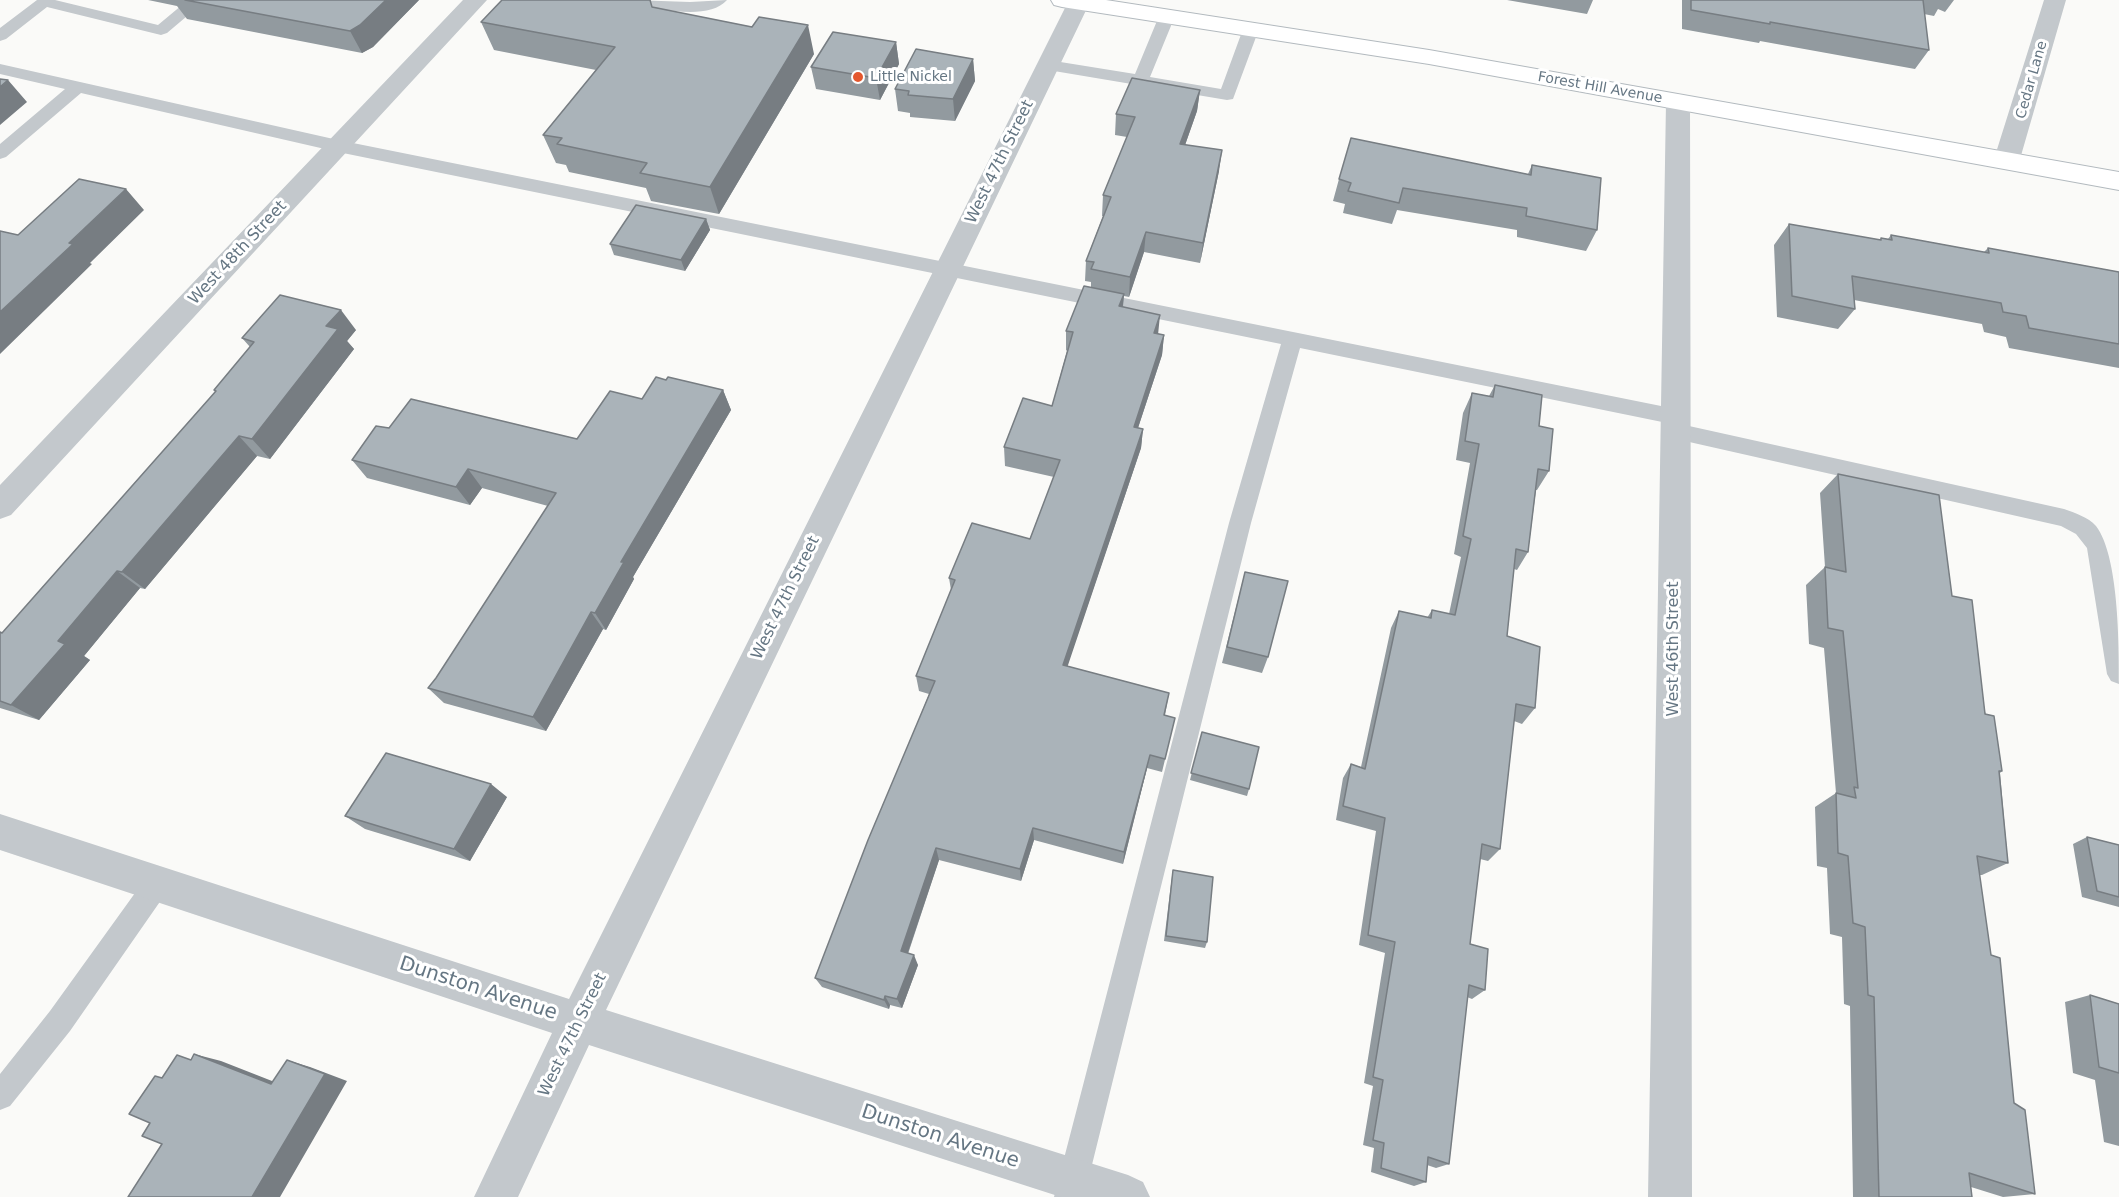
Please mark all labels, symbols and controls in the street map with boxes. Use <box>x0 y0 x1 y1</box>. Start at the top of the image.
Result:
street label: Cedar Lane <box>2013 39 2051 121</box>
place label: Little Nickel <box>870 69 952 85</box>
street label: Forest Hill Avenue <box>1536 69 1664 107</box>
marker: Little Nickel <box>851 70 865 84</box>
street label: West 47th Street <box>962 97 1038 227</box>
street label: West 48th Street <box>185 197 291 309</box>
street label: West 47th Street <box>748 533 824 663</box>
street label: West 46th Street <box>1664 582 1684 716</box>
street label: Dunston Avenue <box>396 952 560 1026</box>
street label: West 47th Street <box>535 970 611 1100</box>
street label: Dunston Avenue <box>858 1100 1022 1174</box>

